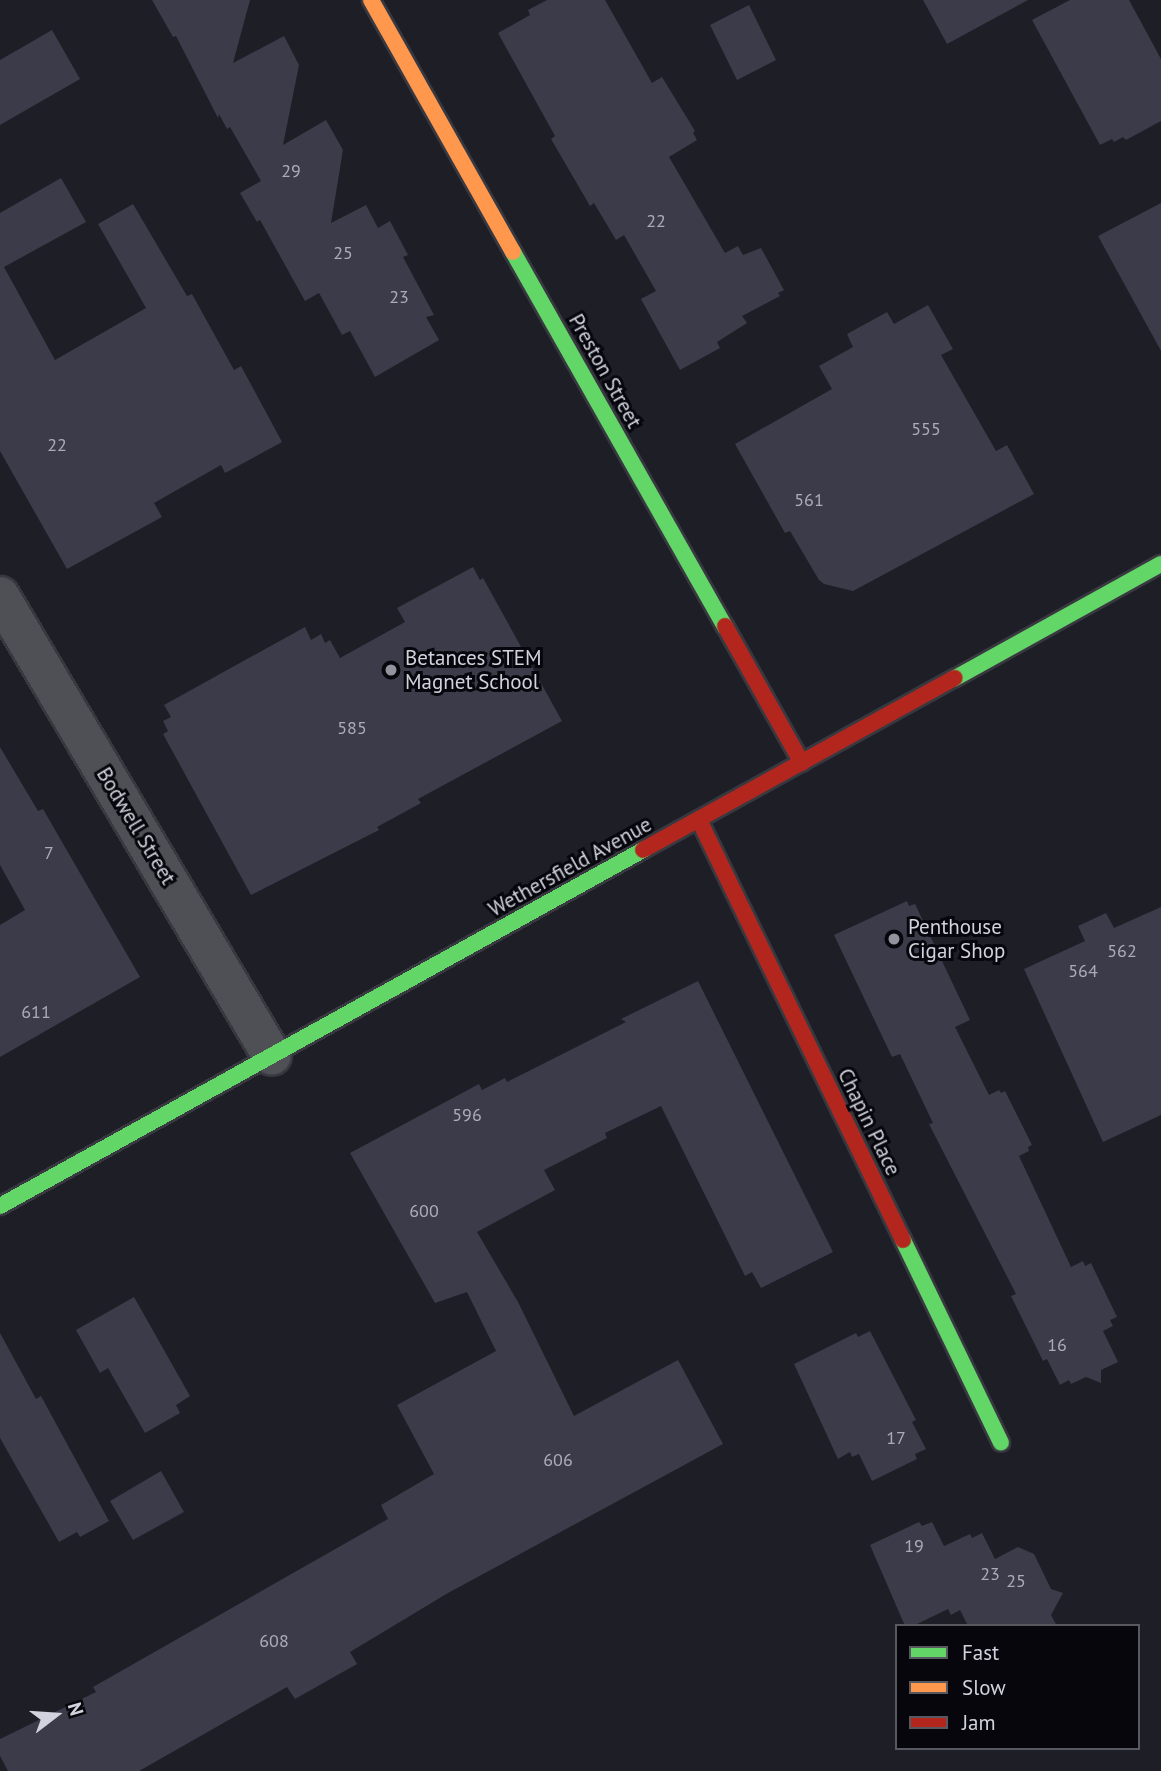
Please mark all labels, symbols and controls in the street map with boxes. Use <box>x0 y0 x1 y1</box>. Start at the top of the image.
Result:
house number: 29 <box>281 160 301 182</box>
house number: 22 <box>646 210 666 232</box>
house number: 25 <box>333 242 353 264</box>
house number: 23 <box>389 286 409 308</box>
street label: Preston Street <box>563 310 647 432</box>
house number: 555 <box>911 418 941 440</box>
house number: 22 <box>47 434 67 456</box>
house number: 561 <box>794 489 824 511</box>
place label: Betances STEM Magnet School <box>405 645 542 695</box>
marker: Betances STEM Magnet School <box>383 662 399 678</box>
house number: 585 <box>337 717 367 739</box>
street label: Bodwell Street <box>91 763 181 889</box>
street label: Wethersfield Avenue <box>484 812 656 922</box>
house number: 7 <box>44 842 54 864</box>
place label: Penthouse Cigar Shop <box>908 914 1005 964</box>
marker: Penthouse Cigar Shop <box>886 931 902 947</box>
house number: 562 <box>1107 940 1137 962</box>
house number: 564 <box>1068 960 1098 982</box>
house number: 611 <box>21 1001 51 1023</box>
street label: Chapin Place <box>832 1064 906 1180</box>
house number: 596 <box>452 1104 482 1126</box>
house number: 600 <box>409 1200 439 1222</box>
house number: 16 <box>1047 1334 1067 1356</box>
house number: 17 <box>886 1427 906 1449</box>
house number: 606 <box>543 1449 573 1471</box>
house number: 19 <box>904 1535 924 1557</box>
house number: 23 <box>980 1563 1000 1585</box>
house number: 25 <box>1006 1570 1026 1592</box>
legend <box>895 1624 1140 1750</box>
house number: 608 <box>259 1630 289 1652</box>
text: Fast <box>962 1639 999 1666</box>
text: Slow <box>962 1674 1006 1701</box>
north arrow <box>21 1680 91 1750</box>
text: N <box>63 1699 89 1718</box>
text: Jam <box>962 1709 996 1736</box>

